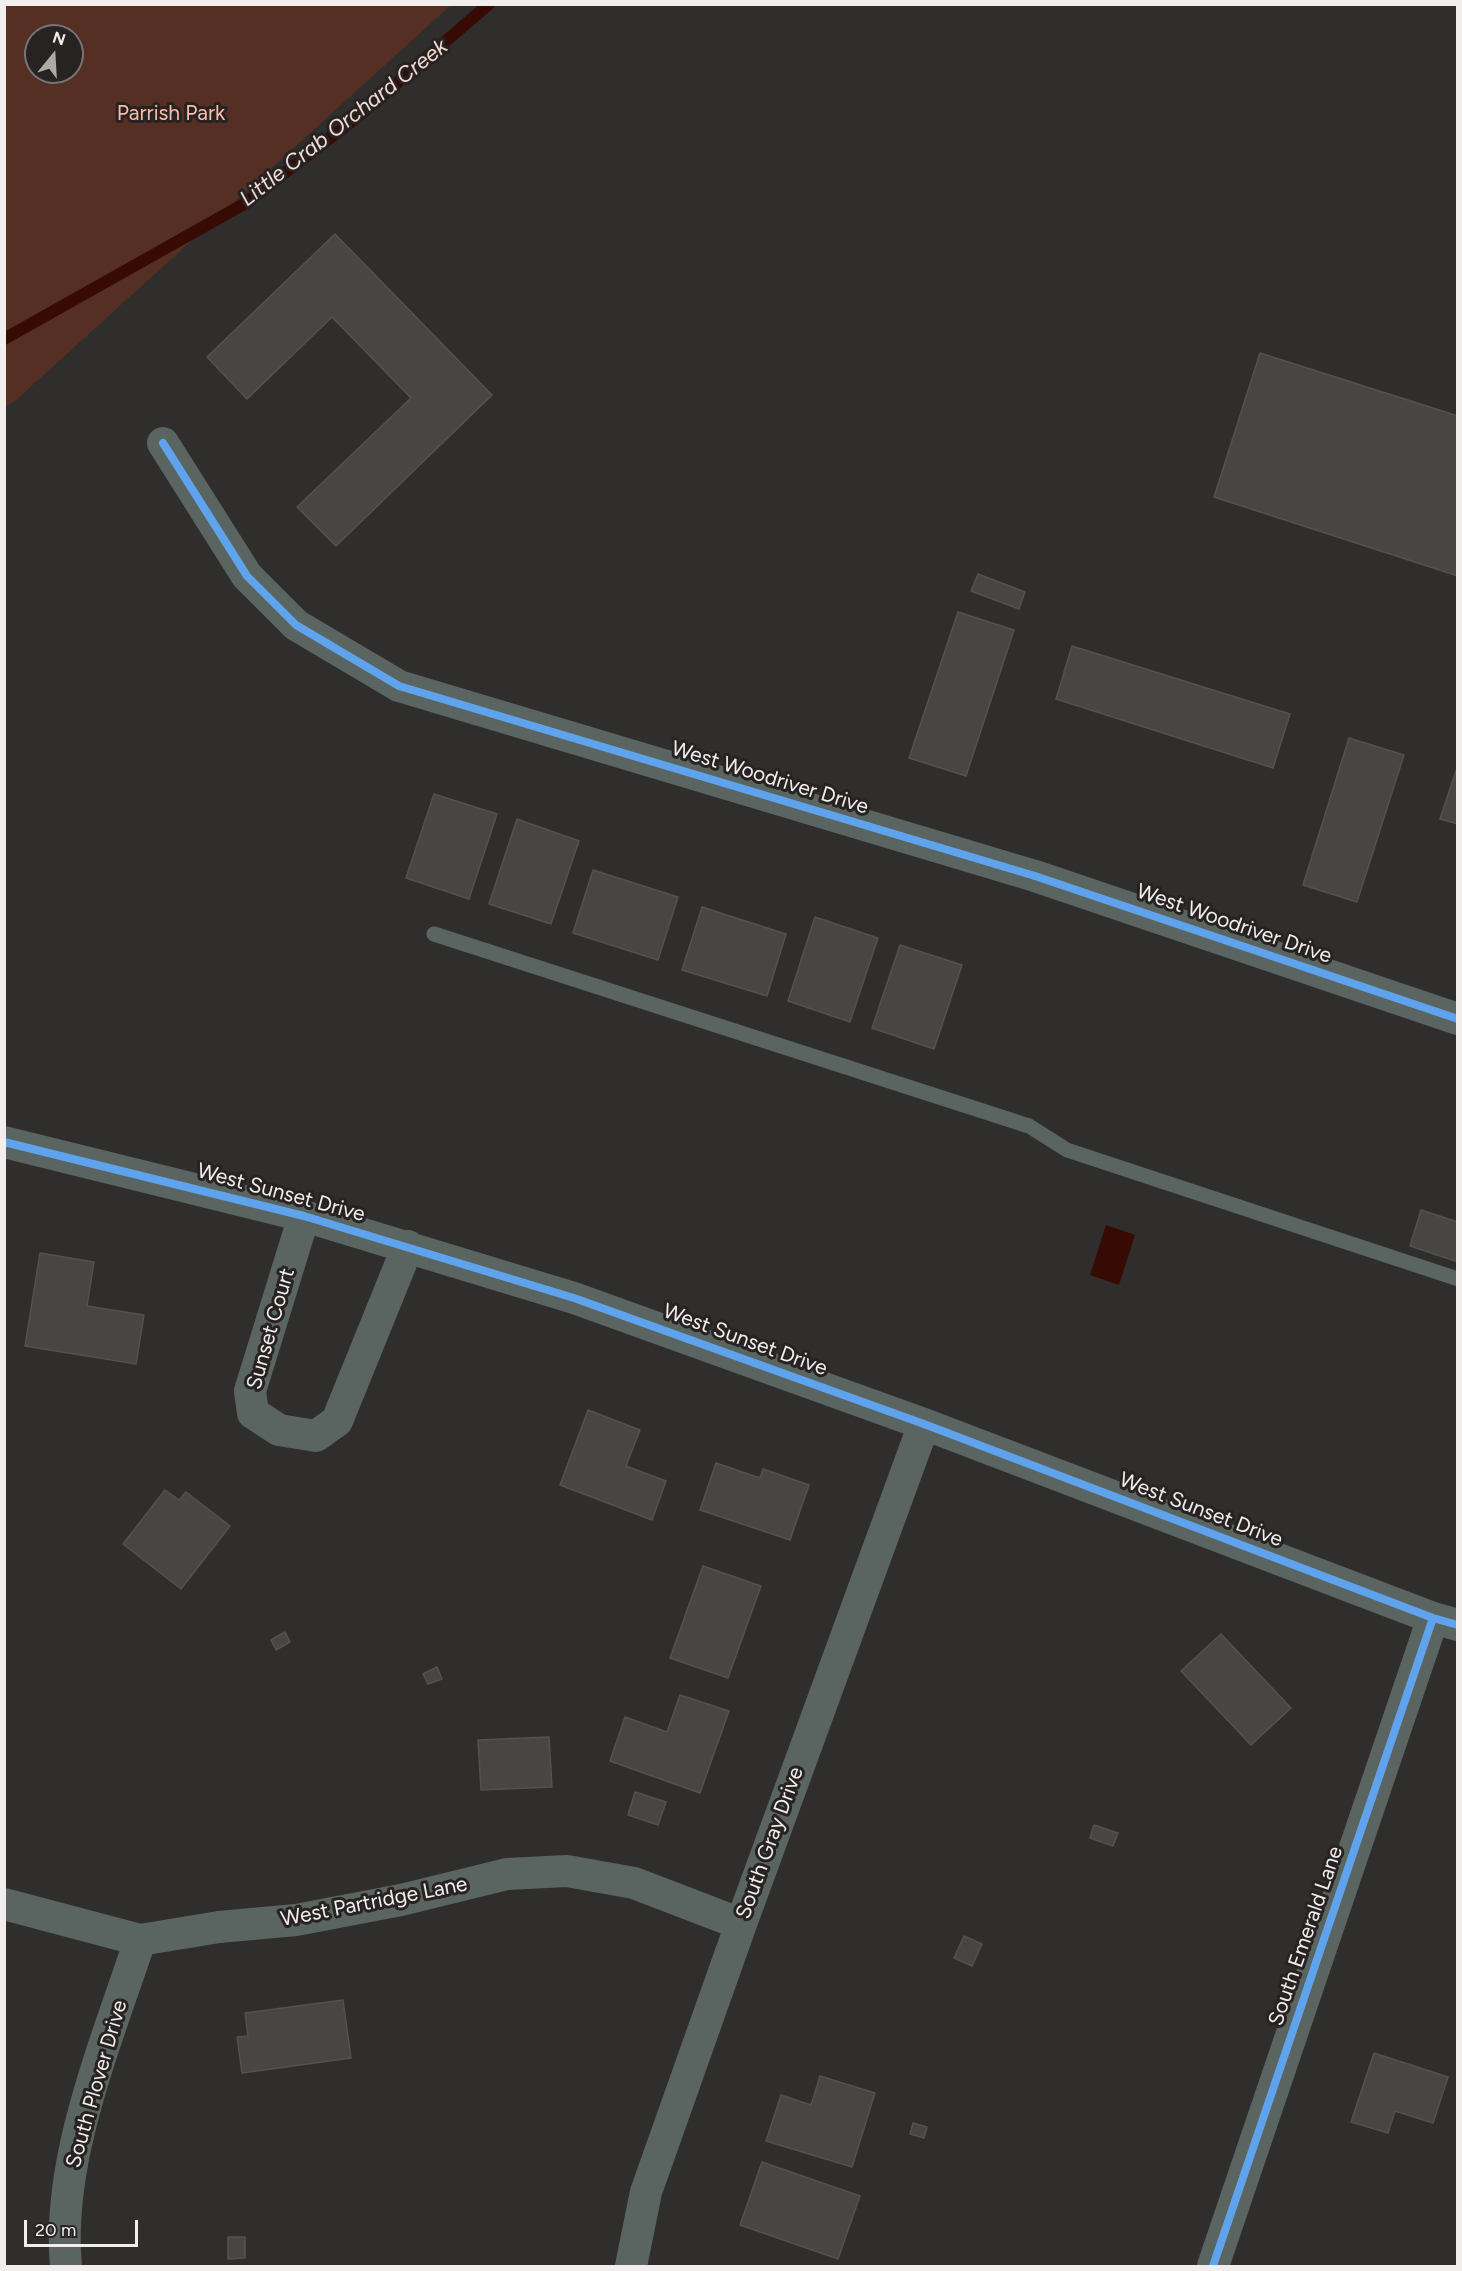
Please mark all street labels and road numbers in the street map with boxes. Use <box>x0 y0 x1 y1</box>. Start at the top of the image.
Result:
street label: West Woodriver Drive <box>668 736 872 820</box>
street label: West Woodriver Drive <box>1133 879 1335 969</box>
street label: West Sunset Drive <box>194 1158 368 1228</box>
street label: Sunset Court <box>242 1266 300 1392</box>
street label: West Sunset Drive <box>659 1299 831 1381</box>
street label: West Sunset Drive <box>1116 1467 1286 1553</box>
street label: South Gray Drive <box>731 1763 809 1923</box>
street label: South Emerald Lane <box>1263 1843 1349 2029</box>
street label: West Partridge Lane <box>279 1872 469 1932</box>
street label: South Plover Drive <box>61 1997 133 2171</box>

